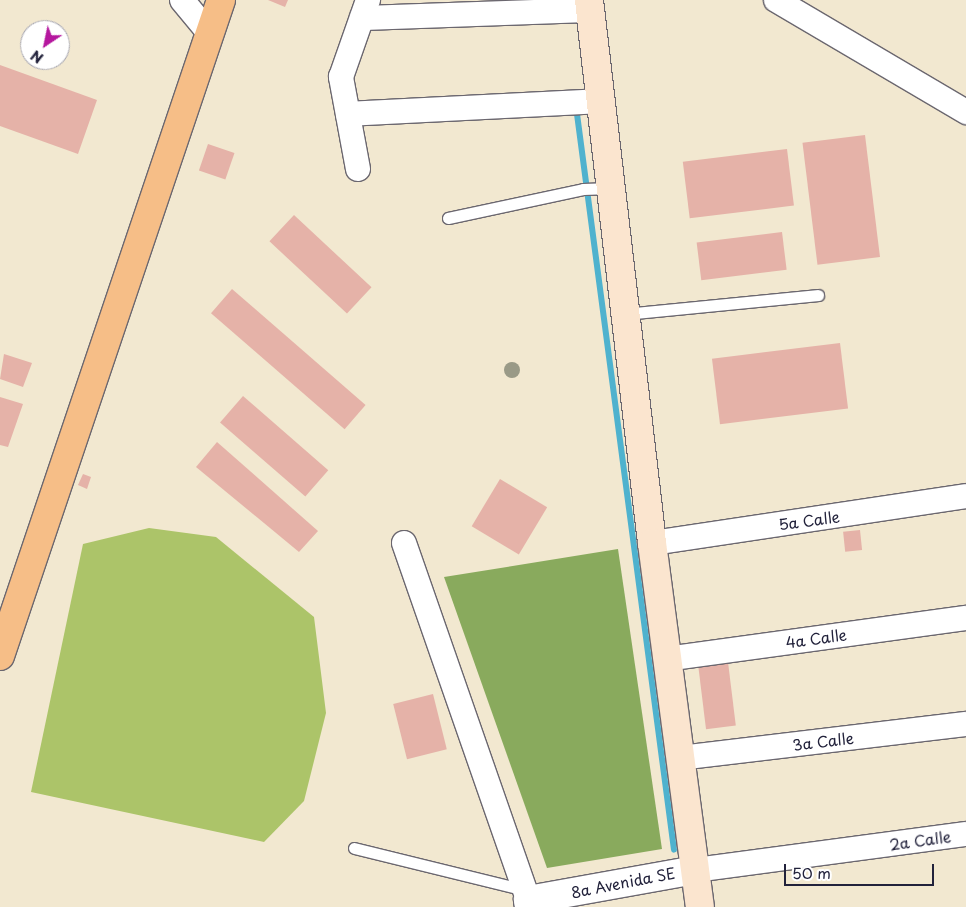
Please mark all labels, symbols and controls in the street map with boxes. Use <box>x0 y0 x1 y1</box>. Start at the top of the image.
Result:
north arrow <box>20 20 70 70</box>
text: N <box>26 45 47 69</box>
street label: 5a Calle <box>778 507 840 533</box>
street label: 4a Calle <box>785 625 847 651</box>
street label: 3a Calle <box>792 728 854 754</box>
street label: 2a Calle <box>889 827 951 853</box>
scale bar <box>786 854 936 886</box>
text: 50 m <box>792 861 831 884</box>
street label: 8a Avenida SE <box>570 863 676 901</box>

